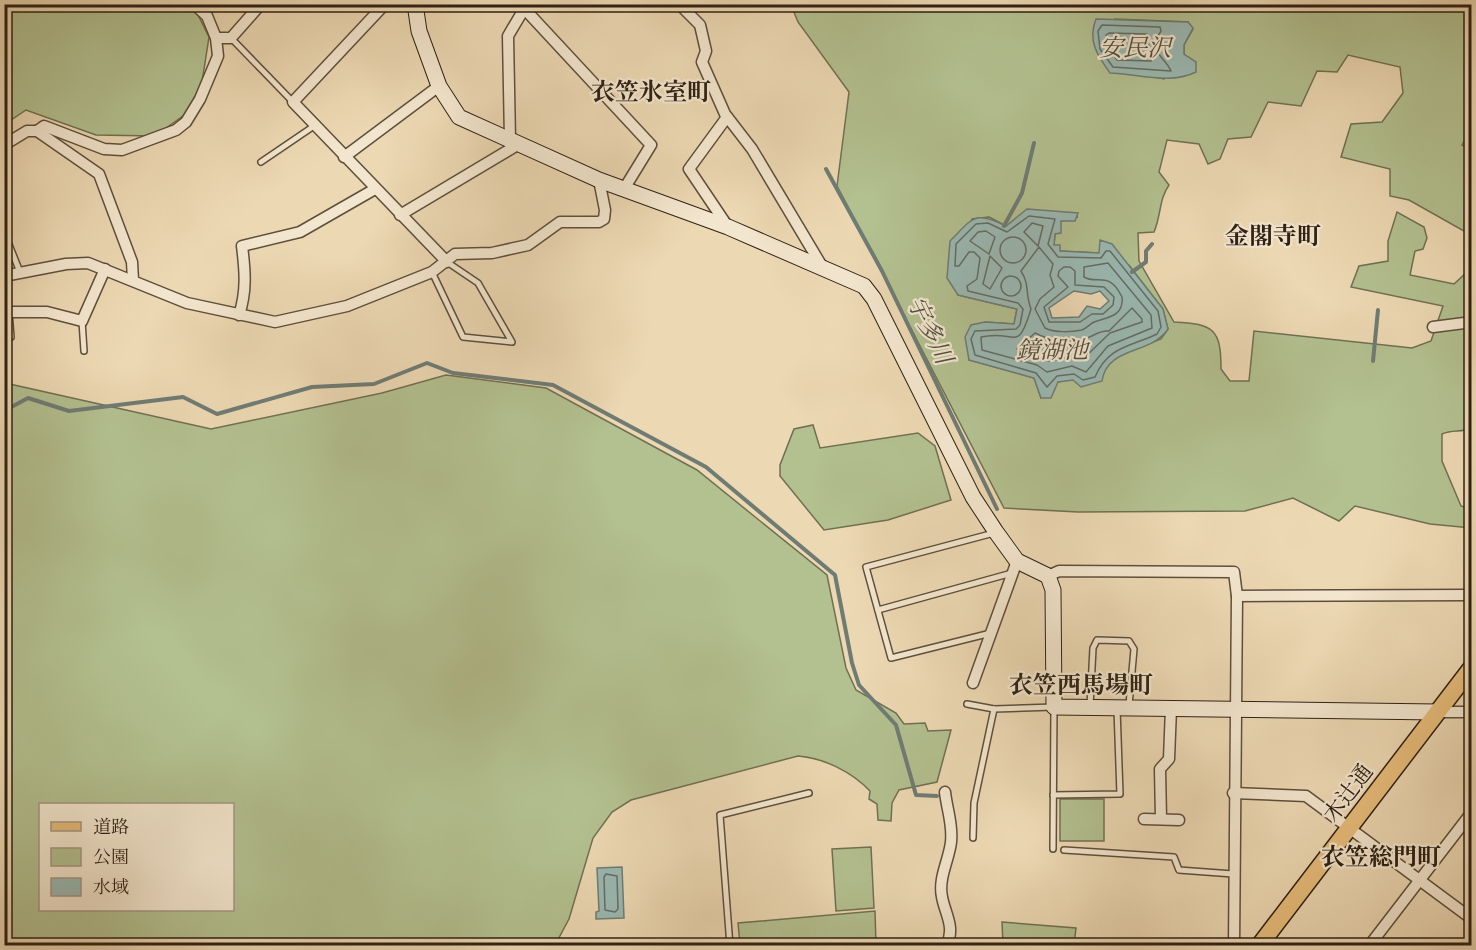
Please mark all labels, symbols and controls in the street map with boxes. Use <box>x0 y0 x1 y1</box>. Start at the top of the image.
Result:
water label: 安民沢 <box>1099 33 1174 63</box>
district label: 衣笠氷室町 <box>591 77 711 107</box>
district label: 金閣寺町 <box>1225 221 1321 251</box>
water label: 宇多川 <box>901 291 961 372</box>
water label: 鏡湖池 <box>1016 335 1091 365</box>
district label: 衣笠西馬場町 <box>1009 670 1153 700</box>
street label: 木辻通 <box>1317 759 1379 827</box>
legend <box>39 803 234 911</box>
text: 道路 <box>93 816 129 838</box>
district label: 衣笠総門町 <box>1321 842 1441 872</box>
text: 公園 <box>93 846 129 868</box>
text: 水域 <box>93 876 129 898</box>

